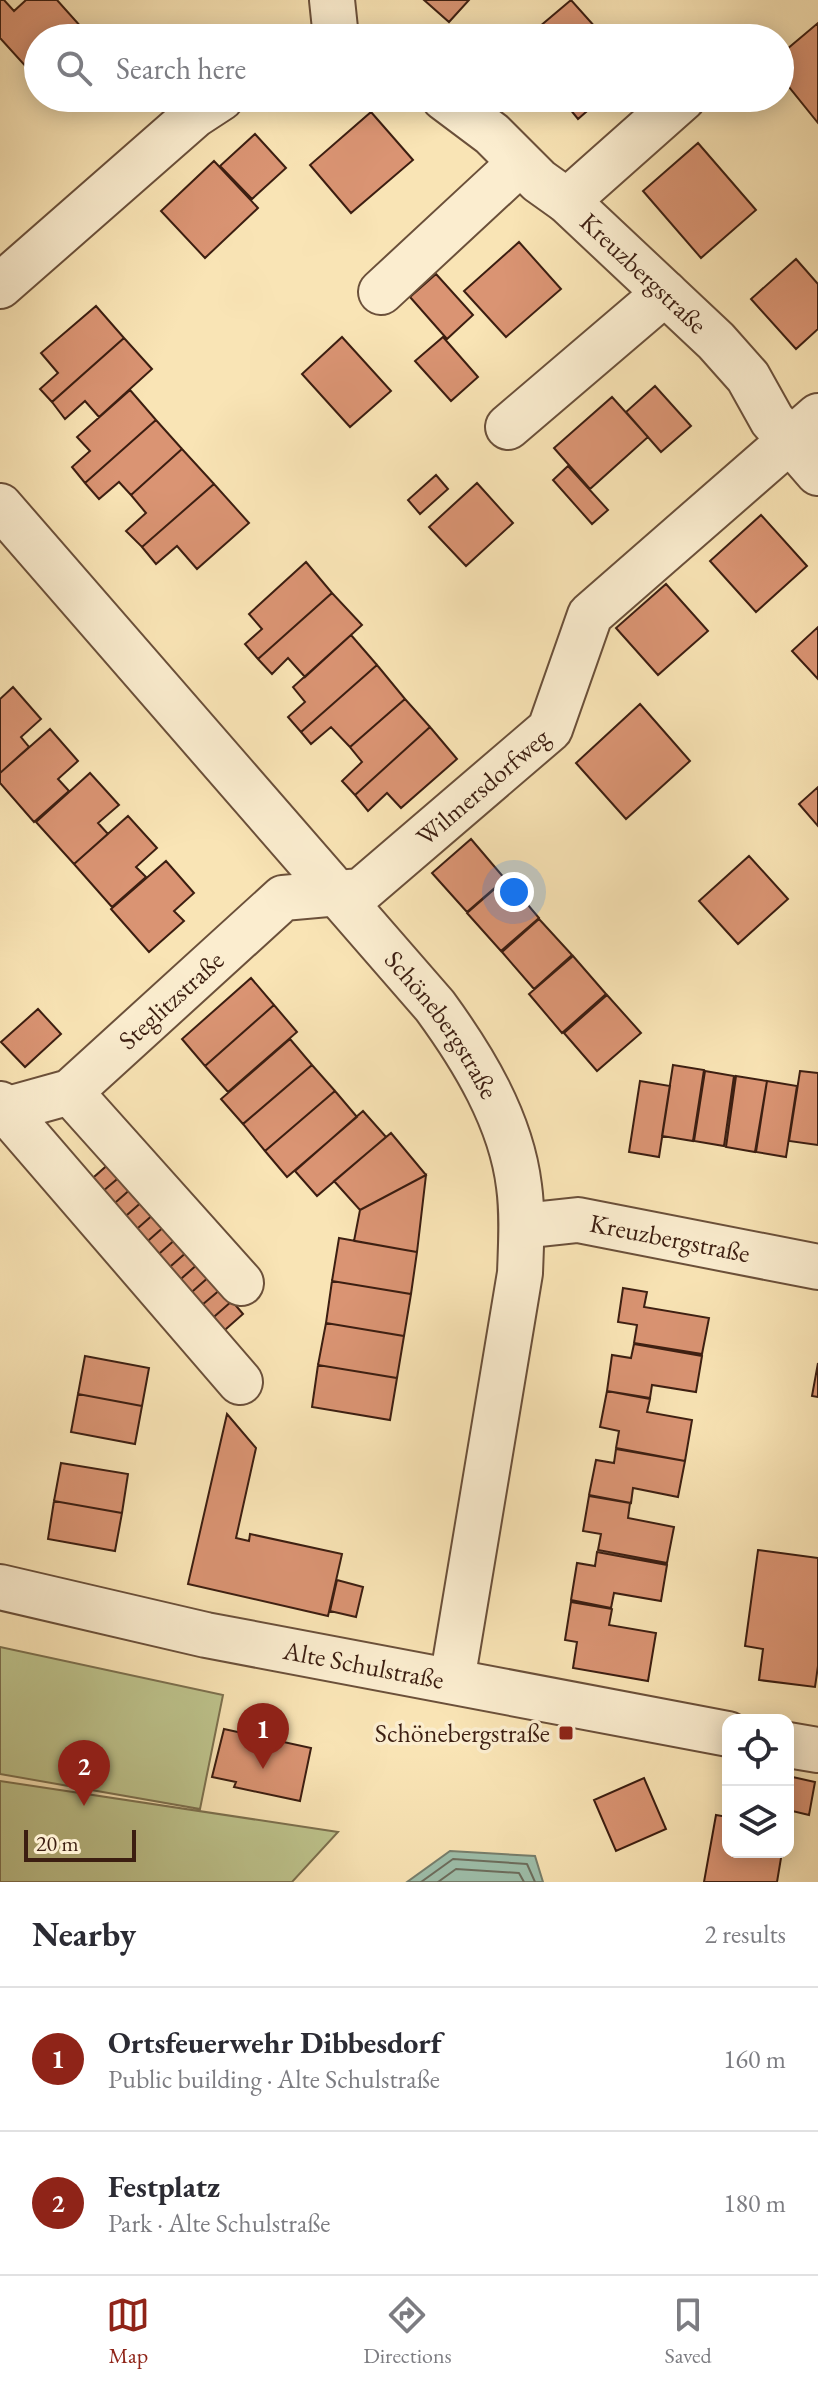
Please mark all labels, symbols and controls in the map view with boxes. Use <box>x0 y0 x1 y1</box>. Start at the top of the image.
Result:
search box <box>24 24 794 112</box>
icon: search <box>52 46 96 90</box>
text: Search here <box>116 49 246 88</box>
street label: Kreuzbergstraße <box>573 205 714 341</box>
street label: Wilmersdorfweg <box>409 720 557 853</box>
your location <box>494 872 534 912</box>
street label: Steglitzstraße <box>111 943 231 1057</box>
street label: Schönebergstraße <box>377 943 506 1104</box>
street label: Kreuzbergstraße <box>587 1206 753 1270</box>
street label: Alte Schulstraße <box>280 1633 447 1697</box>
pin: 1 <box>237 1703 289 1769</box>
map controls <box>722 1714 794 1858</box>
button: locate <box>722 1714 794 1786</box>
place label: Schönebergstraße <box>375 1716 550 1750</box>
marker: Schönebergstraße <box>557 1724 575 1742</box>
pin: 2 <box>58 1740 110 1806</box>
button: layers <box>722 1786 794 1858</box>
scale bar <box>24 1826 136 1862</box>
text: 20 m <box>36 1829 79 1858</box>
text: Nearby <box>32 1912 136 1956</box>
text: 2 results <box>705 1917 786 1951</box>
text: Ortsfeuerwehr Dibbesdorf <box>108 2023 442 2062</box>
text: 1 <box>51 2042 65 2076</box>
text: 160 m <box>723 2042 786 2076</box>
text: Public building · Alte Schulstraße <box>108 2062 440 2096</box>
text: Festplatz <box>108 2167 220 2206</box>
text: 2 <box>51 2186 65 2220</box>
text: 180 m <box>723 2186 786 2220</box>
text: Park · Alte Schulstraße <box>108 2206 331 2240</box>
tab: Map <box>106 2293 150 2370</box>
tab: Directions <box>363 2293 452 2370</box>
tab: Saved <box>664 2293 712 2370</box>

